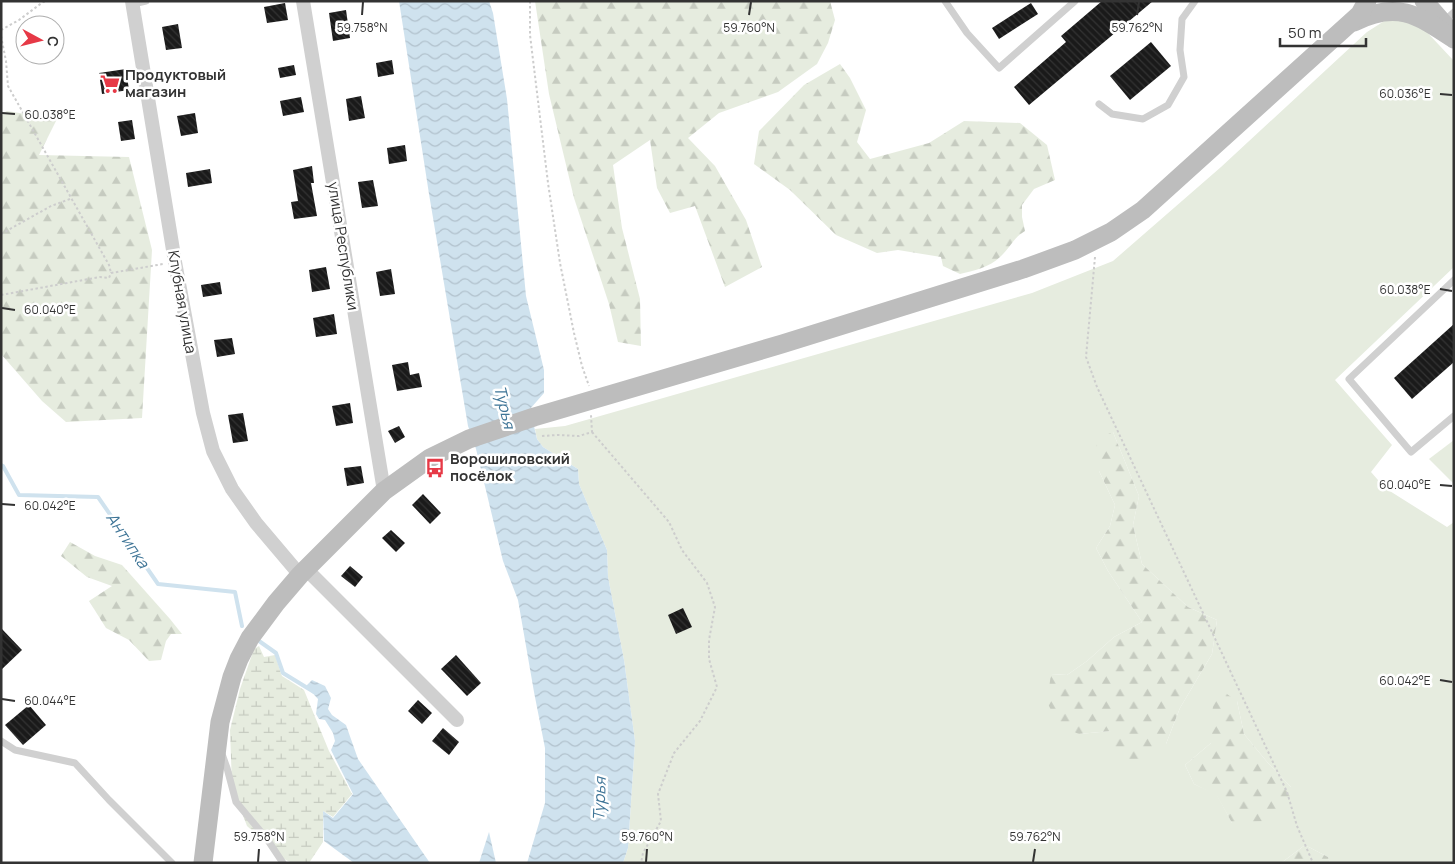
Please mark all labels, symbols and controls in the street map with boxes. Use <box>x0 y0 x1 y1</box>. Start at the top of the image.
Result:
north arrow <box>15 15 65 65</box>
scale bar <box>1280 15 1366 47</box>
text: 59.758°N <box>337 19 387 36</box>
text: 59.760°N <box>723 19 775 36</box>
text: 59.762°N <box>1111 19 1163 36</box>
text: 50 m <box>1288 22 1322 43</box>
text: С <box>43 35 63 48</box>
place label: Продуктовый магазин <box>125 64 226 102</box>
supermarket icon: Продуктовый магазин <box>99 73 121 95</box>
text: 60.036°E <box>1379 85 1431 102</box>
text: 60.038°E <box>25 106 76 123</box>
street label: улица Республики <box>323 180 364 312</box>
street label: Клубная улица <box>163 249 202 355</box>
text: 60.038°E <box>1380 281 1431 298</box>
text: 60.040°E <box>24 301 76 318</box>
water label: Турья <box>489 383 521 432</box>
place label: Ворошиловский посёлок <box>450 448 570 486</box>
bus stop icon: Ворошиловский посёлок <box>424 457 446 479</box>
text: 60.040°E <box>1379 476 1431 493</box>
text: 60.042°E <box>24 497 76 514</box>
water label: Антипка <box>101 508 155 573</box>
text: 60.042°E <box>1379 672 1431 689</box>
text: 60.044°E <box>24 692 76 709</box>
water label: Турья <box>587 776 611 821</box>
text: 59.758°N <box>234 828 284 845</box>
text: 59.760°N <box>621 828 673 845</box>
text: 59.762°N <box>1009 828 1061 845</box>

